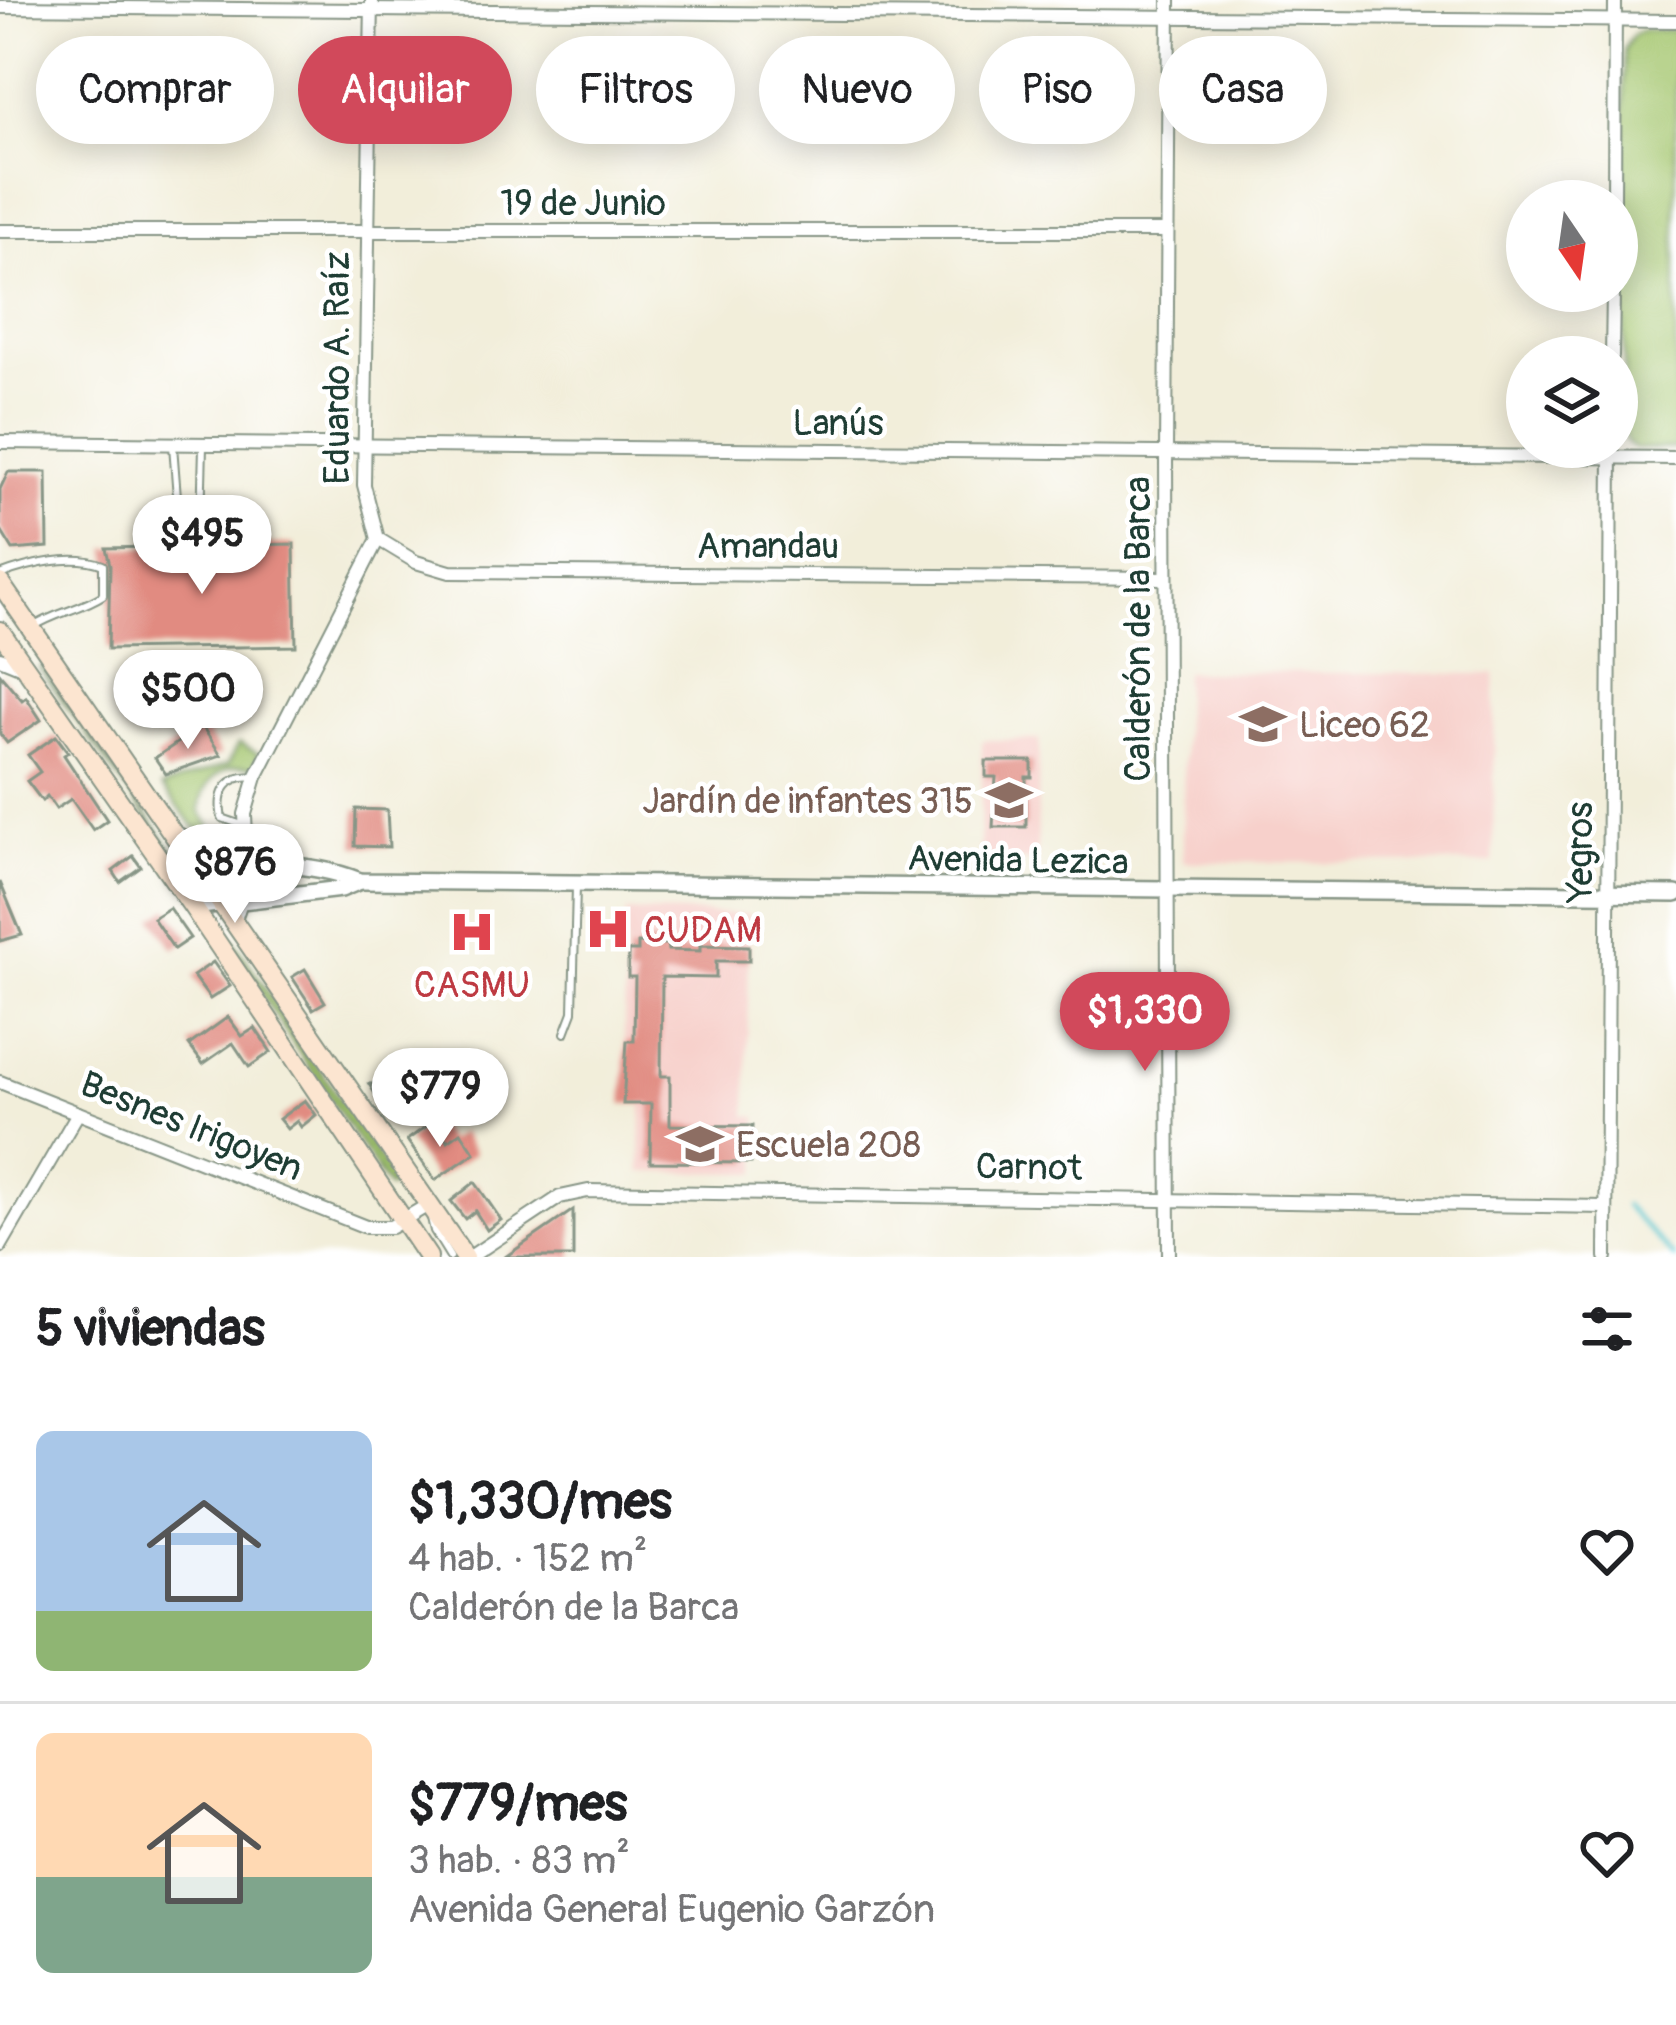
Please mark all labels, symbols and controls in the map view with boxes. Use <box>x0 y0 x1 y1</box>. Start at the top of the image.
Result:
chip: Comprar <box>36 36 274 144</box>
chip: Alquilar <box>298 36 512 144</box>
chip: Filtros <box>536 36 735 144</box>
chip: Nuevo <box>759 36 955 144</box>
chip: Piso <box>979 36 1135 144</box>
chip: Casa <box>1159 36 1327 144</box>
north arrow <box>1506 180 1638 312</box>
map controls <box>1506 180 1638 468</box>
street label: 19 de Junio <box>500 181 666 226</box>
street label: Eduardo A. Raíz <box>315 252 360 484</box>
button: layers <box>1506 336 1638 468</box>
street label: Lanús <box>792 401 884 446</box>
street label: Calderón de la Barca <box>1116 476 1161 782</box>
pin: $495 <box>131 495 273 597</box>
text: $495 <box>160 509 244 558</box>
street label: Amandau <box>697 524 839 569</box>
pin: $500 <box>117 650 259 752</box>
text: $500 <box>140 664 236 713</box>
school or university icon: Liceo 62 <box>1238 699 1288 749</box>
place label: Liceo 62 <box>1299 703 1430 748</box>
school or university icon: Jardín de infantes 315 <box>984 775 1034 825</box>
place label: Jardín de infantes 315 <box>642 779 973 824</box>
street label: Yegros <box>1558 802 1603 903</box>
pin: $876 <box>164 824 306 926</box>
street label: Avenida Lezica <box>907 836 1129 885</box>
text: $876 <box>193 838 277 887</box>
hospital icon: CUDAM <box>583 904 633 954</box>
hospital icon: CASMU <box>447 907 497 957</box>
place label: CUDAM <box>644 908 762 953</box>
place label: CASMU <box>414 963 530 1008</box>
pin: $1,330 <box>1047 972 1243 1074</box>
text: $1,330 <box>1087 986 1203 1035</box>
pin: $779 <box>369 1048 511 1150</box>
street label: Besnes Irigoyen <box>74 1061 309 1191</box>
text: $779 <box>399 1062 481 1111</box>
school or university icon: Escuela 208 <box>675 1119 725 1169</box>
place label: Escuela 208 <box>736 1123 921 1168</box>
street label: Carnot <box>975 1144 1083 1191</box>
icon: filters <box>1574 1296 1640 1362</box>
text: 5 viviendas <box>36 1297 265 1361</box>
text: $1,330/mes <box>408 1470 672 1534</box>
icon: home <box>132 1479 276 1623</box>
icon: heart <box>1574 1518 1640 1584</box>
text: 4 hab. · 152 m² <box>408 1534 647 1583</box>
text: Calderón de la Barca <box>408 1583 739 1632</box>
text: $779/mes <box>408 1772 627 1836</box>
icon: home <box>132 1781 276 1925</box>
icon: heart <box>1574 1820 1640 1886</box>
text: 3 hab. · 83 m² <box>408 1836 630 1885</box>
text: Avenida General Eugenio Garzón <box>408 1885 935 1934</box>

